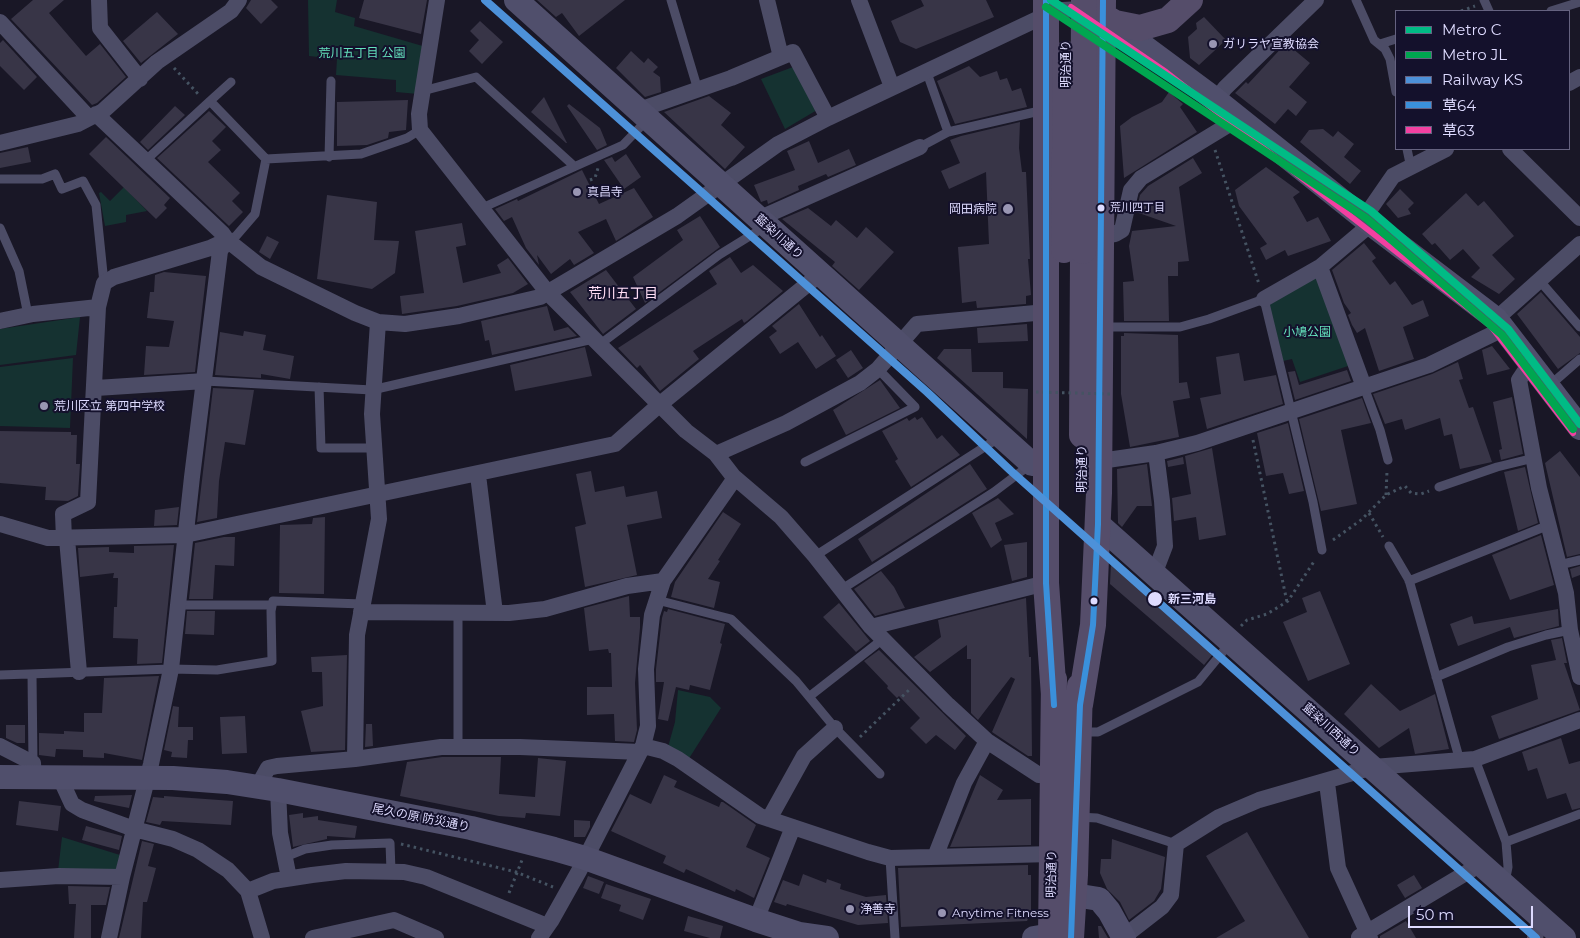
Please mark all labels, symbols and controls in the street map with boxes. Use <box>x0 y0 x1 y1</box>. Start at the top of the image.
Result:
legend <box>1395 10 1570 150</box>
text: Metro C <box>1442 20 1501 39</box>
place label: ガリラヤ宣教協会 <box>1223 37 1319 51</box>
marker: ガリラヤ宣教協会 <box>1207 38 1219 50</box>
street label: 明治通り <box>1059 40 1073 88</box>
text: Metro JL <box>1442 45 1507 64</box>
park label: 荒川五丁目 公園 <box>318 46 406 60</box>
text: Railway KS <box>1442 70 1523 89</box>
text: 草64 <box>1442 96 1476 115</box>
text: 草63 <box>1442 121 1475 140</box>
place label: 真昌寺 <box>587 185 623 199</box>
marker: 真昌寺 <box>571 186 583 198</box>
place label: 荒川四丁目 <box>1110 201 1165 215</box>
place label: 岡田病院 <box>949 202 997 216</box>
marker: 岡田病院 <box>1001 202 1015 216</box>
marker: 荒川四丁目 <box>1096 203 1106 213</box>
street label: 藍染川通り <box>752 212 806 262</box>
district label: 荒川五丁目 <box>588 286 658 302</box>
park label: 小鳩公園 <box>1283 325 1331 339</box>
place label: 荒川区立 第四中学校 <box>54 399 165 413</box>
marker: 荒川区立 第四中学校 <box>38 400 50 412</box>
street label: 明治通り <box>1075 445 1089 493</box>
marker: 新三河島 <box>1146 590 1164 608</box>
place label: 新三河島 <box>1168 592 1216 606</box>
unlabelled marker <box>1089 596 1099 606</box>
street label: 藍染川西通り <box>1299 701 1363 759</box>
street label: 尾久の原 防災通り <box>371 801 471 835</box>
street label: 明治通り <box>1044 850 1060 898</box>
scale bar <box>1410 896 1535 928</box>
place label: 浄善寺 <box>860 902 896 916</box>
marker: 浄善寺 <box>844 903 856 915</box>
text: 50 m <box>1416 905 1454 924</box>
place label: Anytime Fitness <box>952 906 1049 920</box>
marker: Anytime Fitness <box>936 907 948 919</box>

